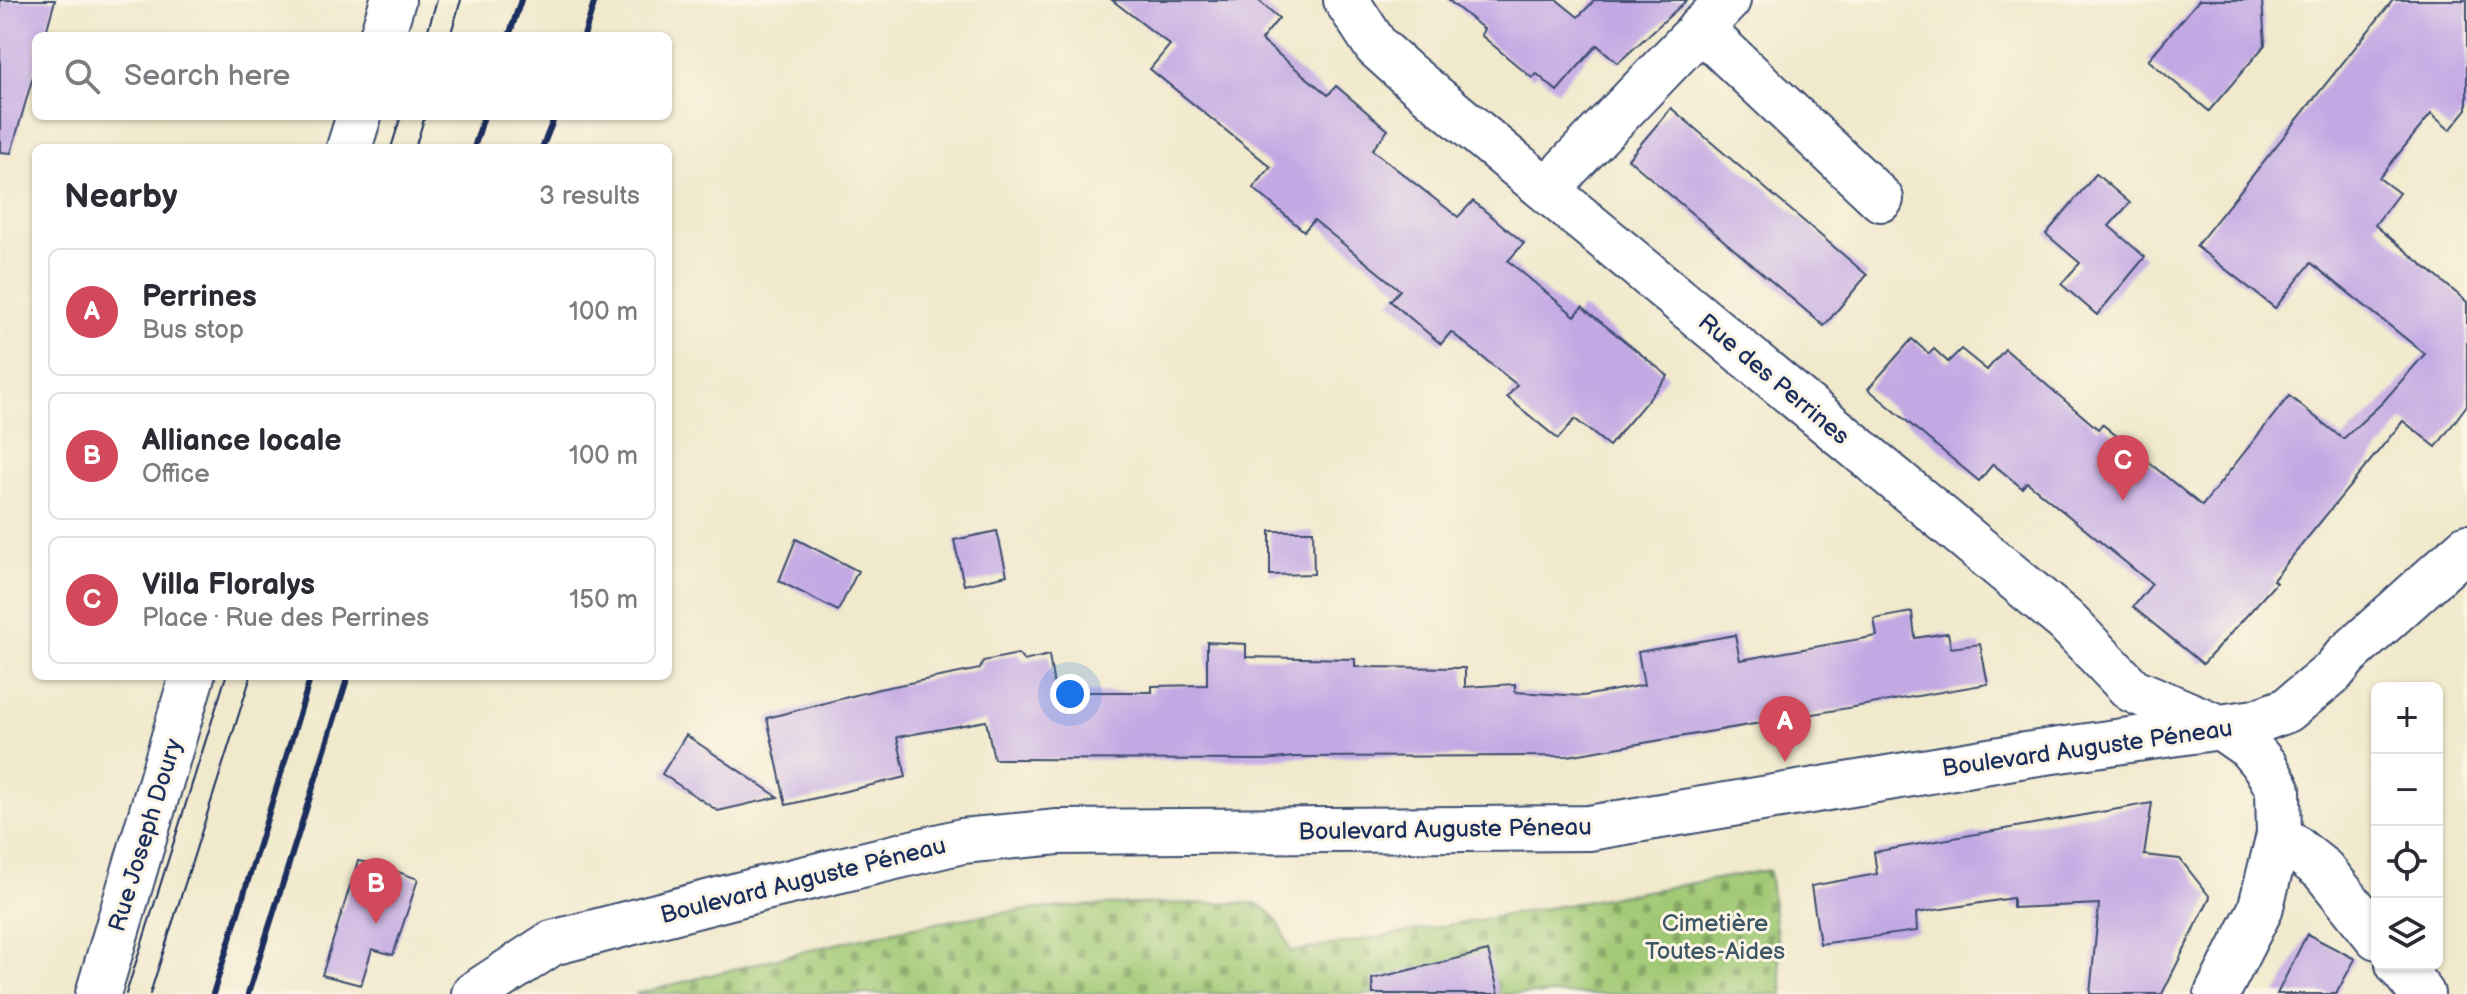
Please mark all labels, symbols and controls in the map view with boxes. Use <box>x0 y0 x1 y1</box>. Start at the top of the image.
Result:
search box <box>32 32 672 120</box>
icon: search <box>60 54 104 98</box>
text: Search here <box>124 58 290 94</box>
text: Nearby <box>64 176 178 217</box>
text: 3 results <box>539 181 640 212</box>
text: Perrines <box>142 279 257 315</box>
text: A <box>84 297 100 328</box>
text: 100 m <box>569 297 638 328</box>
street label: Rue des Perrines <box>1692 308 1855 451</box>
text: Bus stop <box>142 315 244 346</box>
text: Alliance locale <box>142 423 342 459</box>
pin: C <box>2097 435 2149 501</box>
text: B <box>83 441 101 472</box>
text: 100 m <box>569 441 638 472</box>
text: Office <box>142 459 210 490</box>
text: Villa Floralys <box>142 567 315 603</box>
text: C <box>83 585 101 616</box>
text: 150 m <box>569 585 638 616</box>
text: Place · Rue des Perrines <box>142 603 429 634</box>
your location <box>1050 674 1090 714</box>
map controls <box>2371 682 2443 970</box>
button: + <box>2371 682 2443 754</box>
pin: A <box>1759 696 1811 762</box>
street label: Boulevard Auguste Péneau <box>1940 714 2234 783</box>
street label: Rue Joseph Doury <box>102 735 189 935</box>
button: − <box>2371 754 2443 826</box>
street label: Boulevard Auguste Péneau <box>1298 812 1592 847</box>
button: locate <box>2371 826 2443 898</box>
street label: Boulevard Auguste Péneau <box>657 831 949 930</box>
pin: B <box>350 858 402 924</box>
button: layers <box>2371 898 2443 970</box>
park label: Cimetière Toutes-Aides <box>1645 909 1785 966</box>

